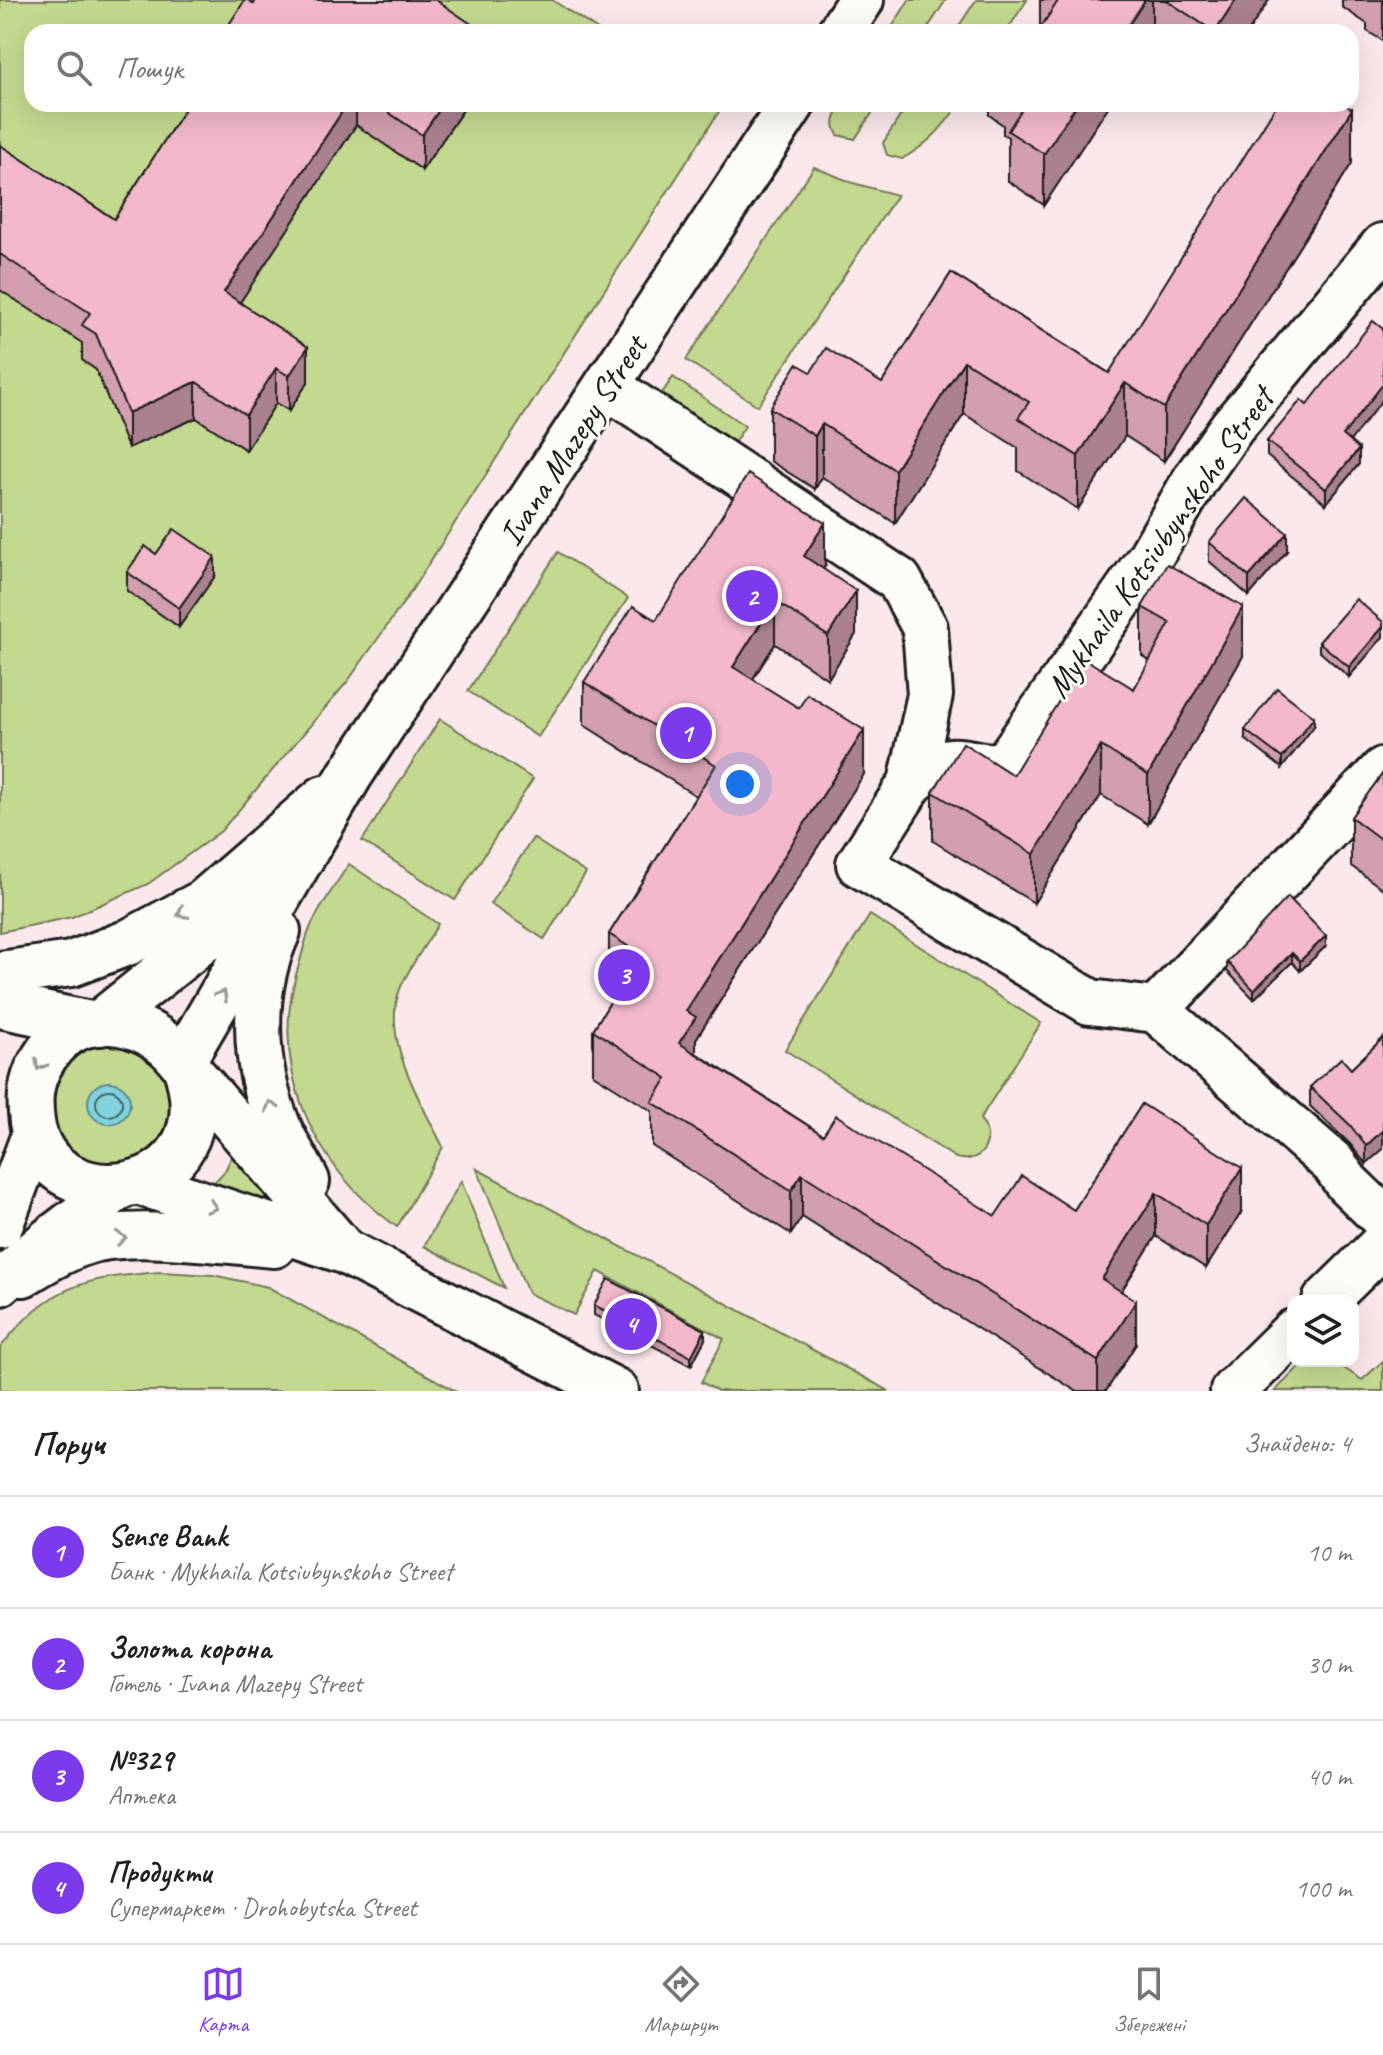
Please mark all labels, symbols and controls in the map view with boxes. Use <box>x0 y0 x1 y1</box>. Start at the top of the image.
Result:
search box <box>24 24 1359 112</box>
icon: search <box>52 46 96 90</box>
text: Пошук <box>116 49 183 87</box>
street label: Ivana Mazepy Street <box>488 324 658 554</box>
street label: Mykhaila Kotsiubynskoho Street <box>1036 375 1286 706</box>
pin: 2 <box>726 566 778 626</box>
pin: 1 <box>660 703 712 763</box>
your location <box>720 764 760 804</box>
one-way arrow <box>177 903 191 919</box>
pin: 3 <box>598 945 650 1005</box>
one-way arrow <box>212 989 228 1004</box>
one-way arrow <box>34 1056 50 1071</box>
one-way arrow <box>265 1100 281 1114</box>
one-way arrow <box>204 1197 218 1213</box>
one-way arrow <box>115 1230 128 1247</box>
pin: 4 <box>605 1294 657 1354</box>
map controls <box>1287 1295 1359 1367</box>
button: layers <box>1287 1295 1359 1367</box>
text: Поруч <box>32 1422 105 1465</box>
text: Знайдено: 4 <box>1244 1427 1351 1460</box>
text: Sense Bank <box>108 1517 227 1555</box>
text: 1 <box>52 1536 64 1569</box>
text: 10 m <box>1307 1536 1351 1569</box>
text: Банк · Mykhaila Kotsiubynskoho Street <box>108 1555 453 1588</box>
text: Золота корона <box>108 1629 271 1667</box>
text: 2 <box>52 1648 64 1681</box>
text: 30 m <box>1307 1648 1351 1681</box>
text: Готель · Ivana Mazepy Street <box>108 1667 362 1700</box>
text: №329 <box>108 1741 173 1779</box>
text: 3 <box>52 1760 64 1793</box>
text: 40 m <box>1307 1760 1351 1793</box>
text: Аптека <box>108 1779 175 1812</box>
text: Продукти <box>108 1853 211 1891</box>
text: 4 <box>52 1872 64 1905</box>
text: 100 m <box>1295 1872 1351 1905</box>
text: Супермаркет · Drohobytska Street <box>108 1891 417 1924</box>
tab: Карта <box>198 1962 248 2038</box>
tab: Маршрут <box>645 1962 717 2038</box>
tab: Збережені <box>1113 1962 1185 2038</box>

